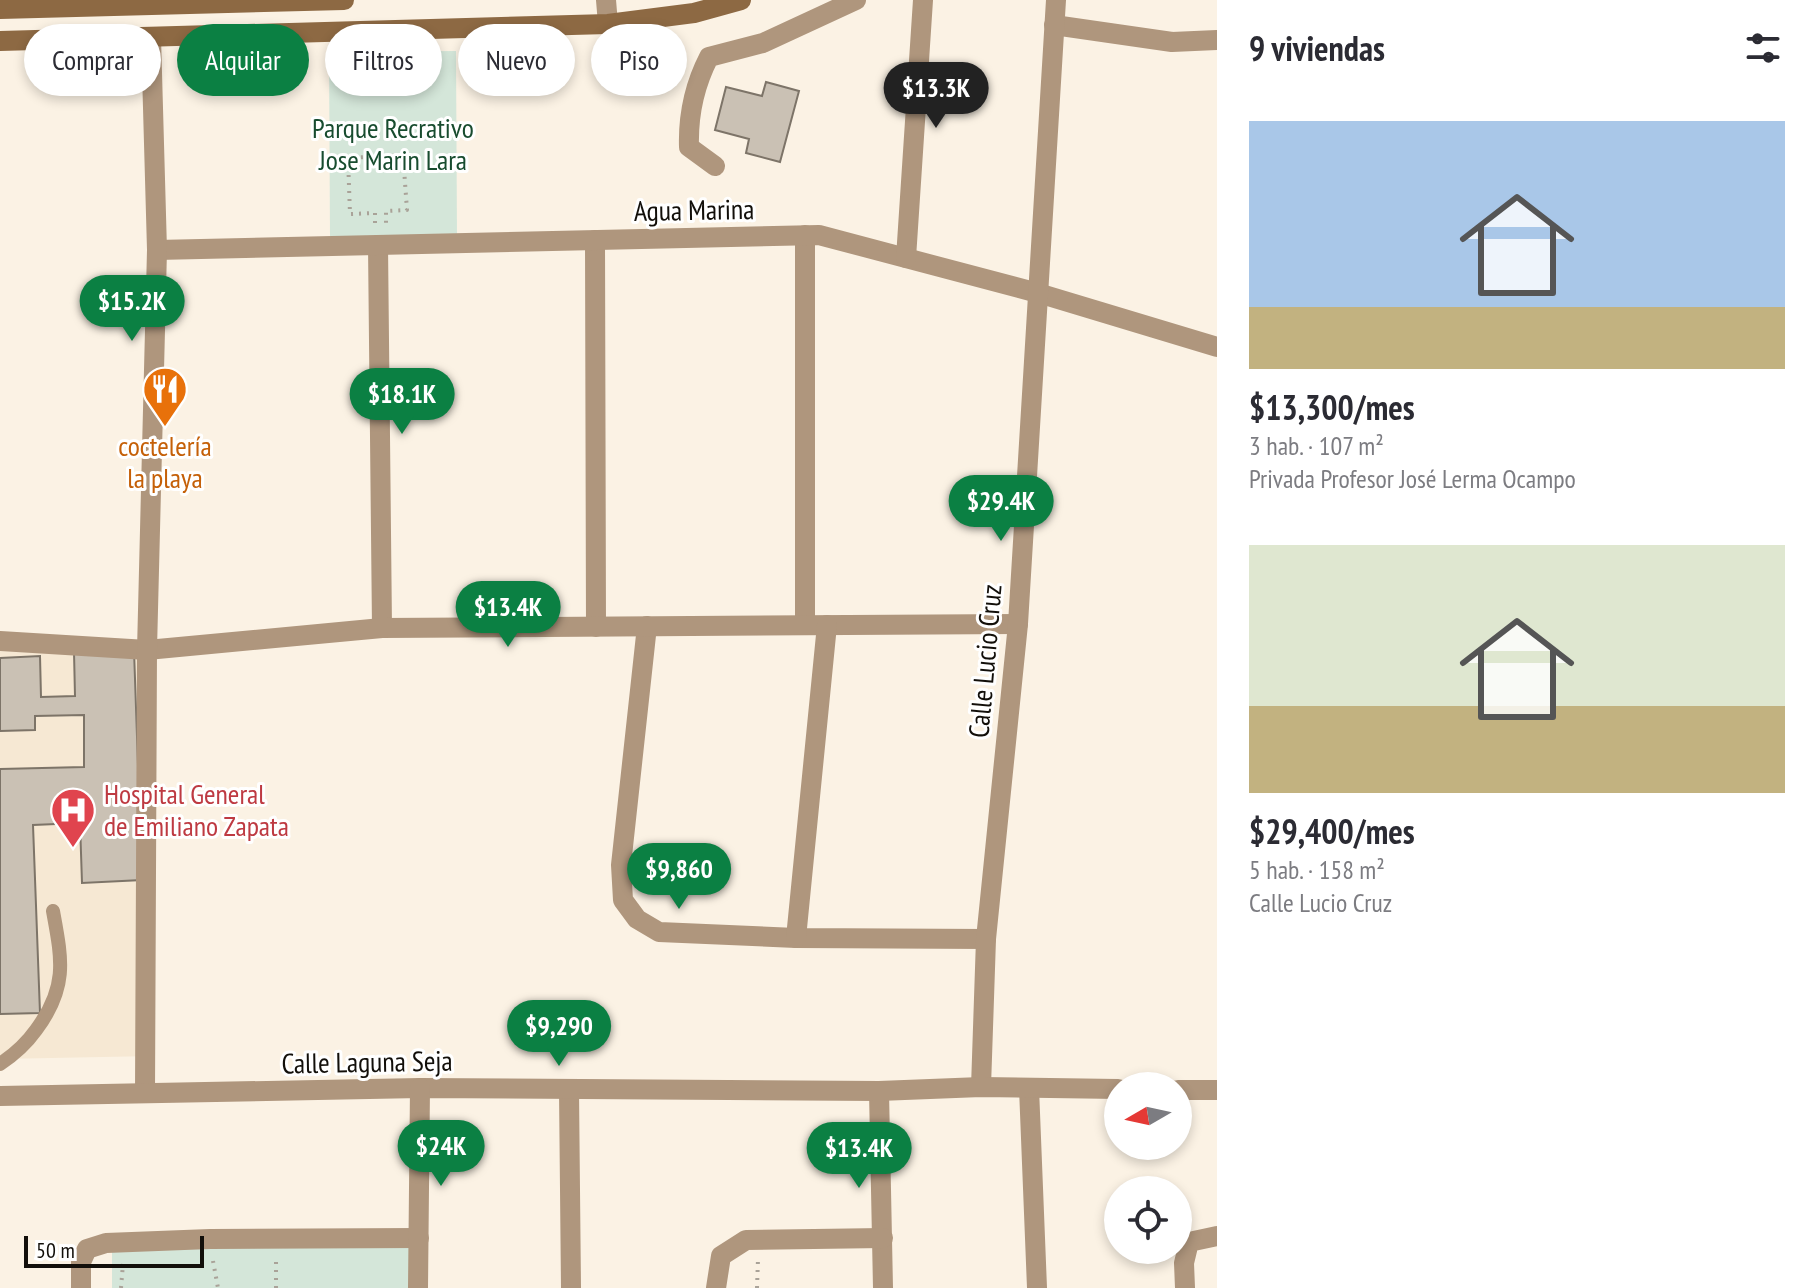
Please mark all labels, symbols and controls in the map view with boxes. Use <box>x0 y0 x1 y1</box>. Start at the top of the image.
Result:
chip: Comprar <box>24 24 161 96</box>
chip: Alquilar <box>177 24 309 96</box>
chip: Filtros <box>325 24 442 96</box>
chip: Nuevo <box>458 24 575 96</box>
chip: Piso <box>591 24 687 96</box>
text: 9 viviendas <box>1249 26 1385 70</box>
icon: filters <box>1741 26 1785 70</box>
pin: $13.3K <box>871 62 1001 130</box>
text: $13.3K <box>902 71 970 104</box>
park label: Parque Recrativo Jose Marin Lara <box>312 109 474 178</box>
icon: home <box>1445 173 1589 317</box>
street label: Agua Marina <box>633 190 755 229</box>
pin: $15.2K <box>67 275 197 343</box>
text: $15.2K <box>98 284 166 317</box>
restaurant icon: coctelería la playa <box>141 365 189 428</box>
pin: $18.1K <box>337 368 467 436</box>
text: $18.1K <box>368 377 436 410</box>
text: $13,300/mes <box>1249 385 1415 429</box>
place label: coctelería la playa <box>118 427 212 496</box>
text: 3 hab. · 107 m² <box>1249 429 1384 462</box>
text: Privada Profesor José Lerma Ocampo <box>1249 462 1576 495</box>
pin: $29.4K <box>936 475 1066 543</box>
text: $29.4K <box>967 484 1035 517</box>
pin: $13.4K <box>443 581 573 649</box>
street label: Calle Lucio Cruz <box>959 583 1010 739</box>
text: $13.4K <box>474 590 542 623</box>
icon: home <box>1445 597 1589 741</box>
place label: Hospital General de Emiliano Zapata <box>104 775 289 844</box>
hospital icon: Hospital General de Emiliano Zapata <box>49 786 97 849</box>
text: $29,400/mes <box>1249 809 1415 853</box>
pin: $9,860 <box>614 843 744 911</box>
text: $9,860 <box>645 852 713 885</box>
text: 5 hab. · 158 m² <box>1249 853 1385 886</box>
text: Calle Lucio Cruz <box>1249 886 1392 919</box>
pin: $9,290 <box>494 1000 624 1068</box>
text: $9,290 <box>525 1009 593 1042</box>
street label: Calle Laguna Seja <box>281 1042 453 1081</box>
north arrow <box>1104 1072 1192 1160</box>
map controls <box>1104 1072 1192 1264</box>
pin: $24K <box>394 1120 488 1188</box>
pin: $13.4K <box>794 1122 924 1190</box>
text: $24K <box>416 1129 466 1162</box>
text: $13.4K <box>825 1131 893 1164</box>
button: locate <box>1104 1176 1192 1264</box>
scale bar <box>24 1232 204 1268</box>
text: 50 m <box>36 1236 75 1264</box>

